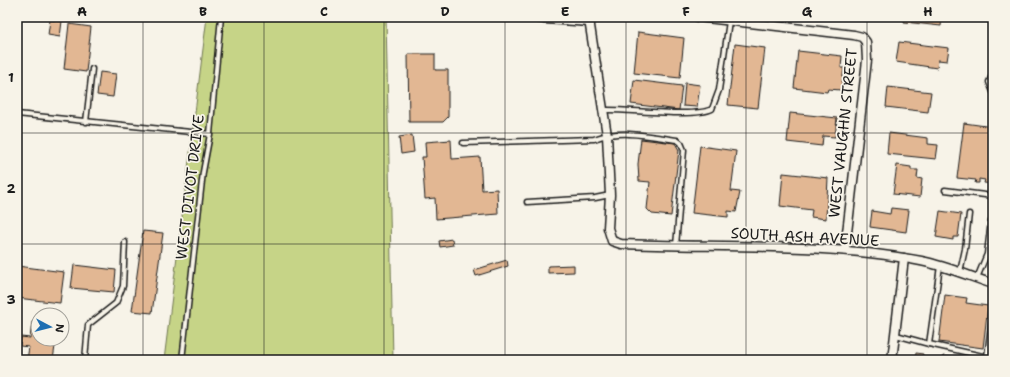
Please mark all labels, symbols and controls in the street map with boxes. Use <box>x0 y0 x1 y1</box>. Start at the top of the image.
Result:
text: A <box>77 3 87 20</box>
text: B <box>199 3 207 20</box>
text: C <box>320 3 328 20</box>
text: D <box>440 3 450 20</box>
text: E <box>561 3 570 20</box>
text: F <box>682 3 690 20</box>
text: G <box>802 3 813 20</box>
text: H <box>923 3 933 20</box>
street label: WEST VAUGHN STREET <box>824 47 862 219</box>
text: 1 <box>8 69 14 86</box>
street label: WEST DIVOT DRIVE <box>171 113 209 261</box>
text: 2 <box>6 180 16 197</box>
street label: SOUTH ASH AVENUE <box>730 223 880 251</box>
text: 3 <box>6 291 16 308</box>
north arrow <box>30 307 70 347</box>
text: N <box>51 323 67 334</box>

